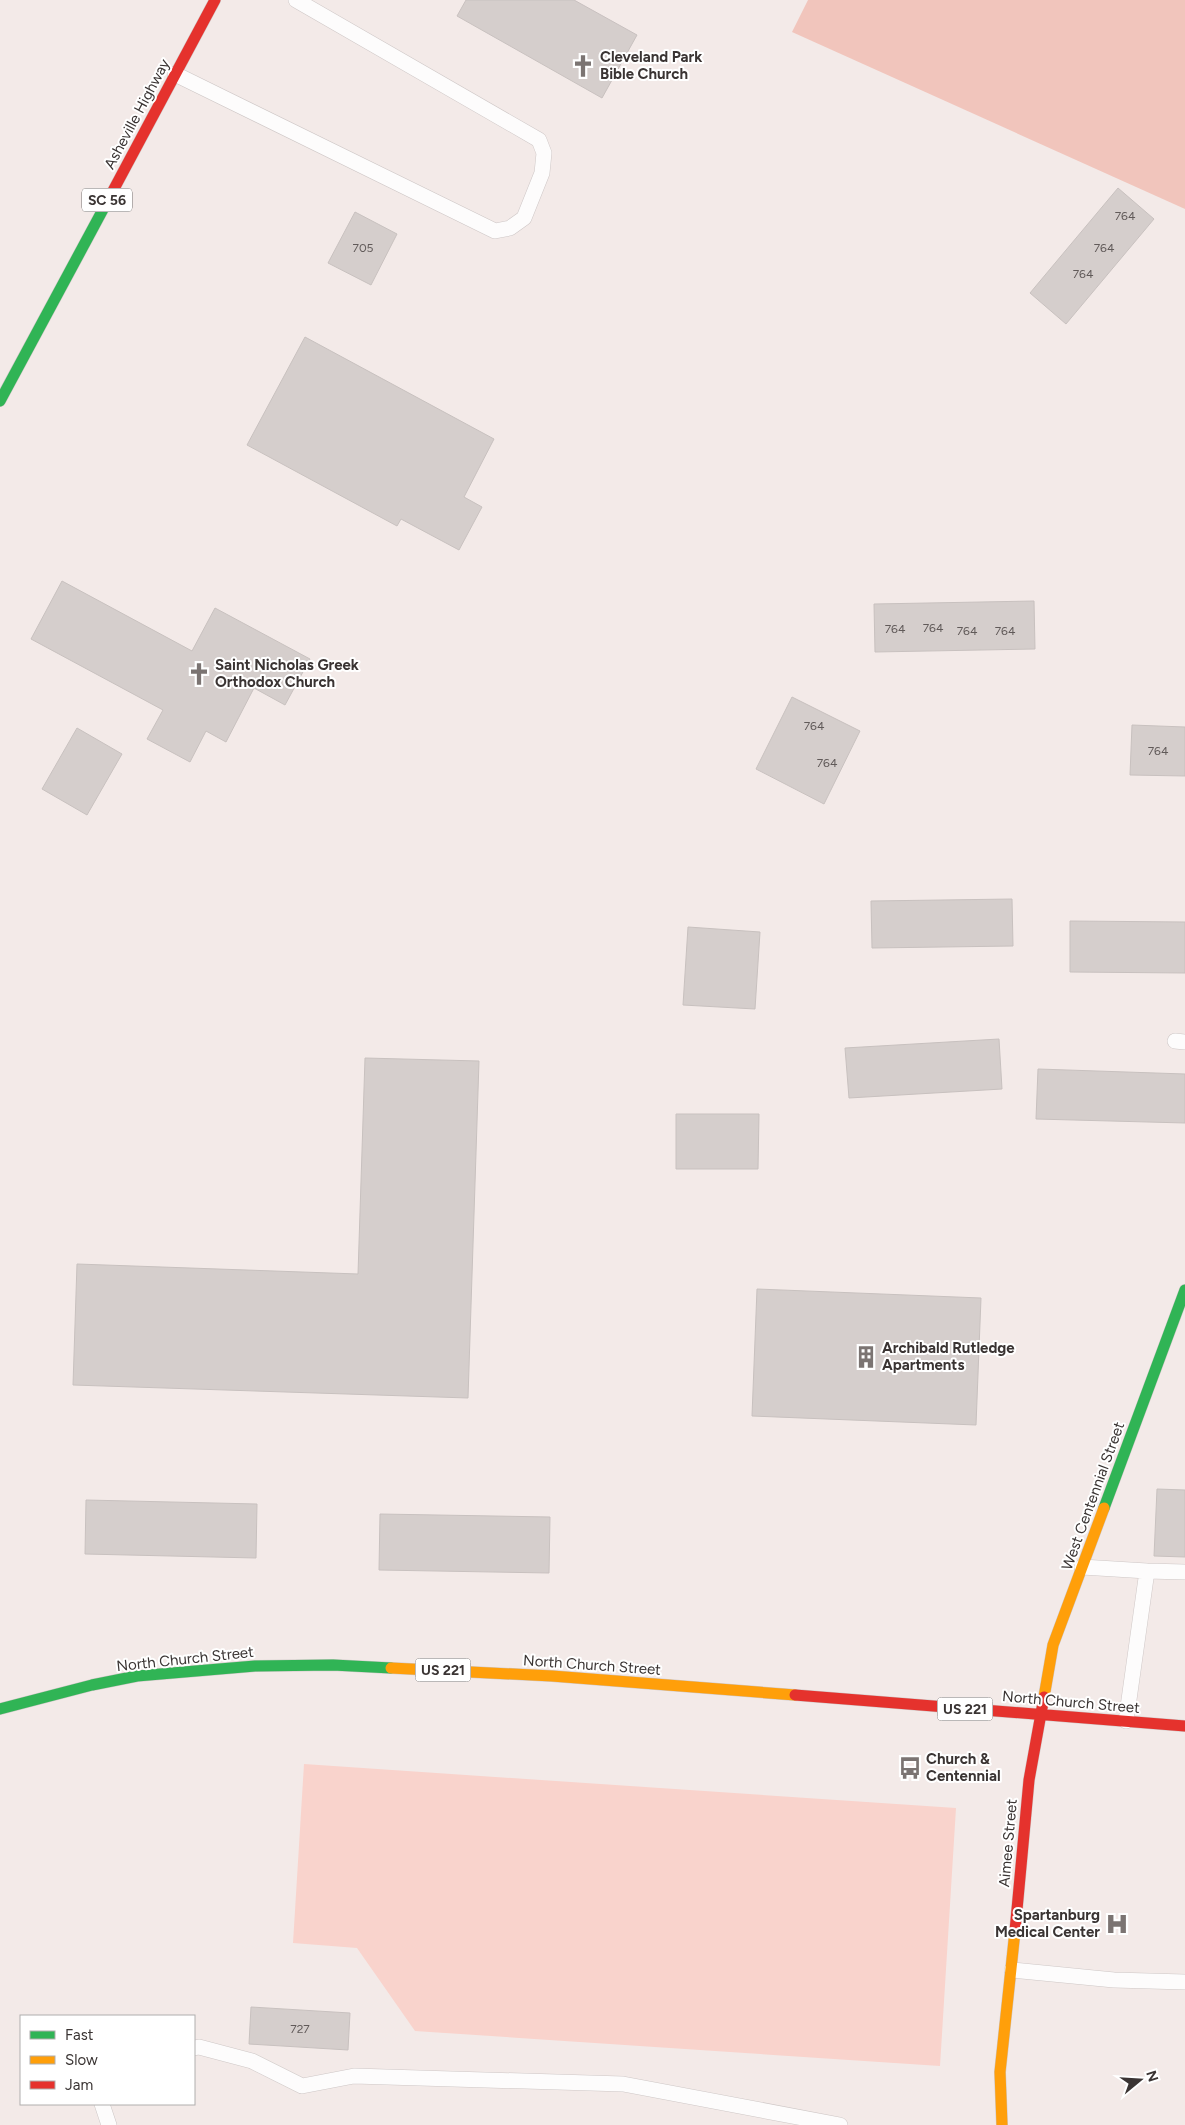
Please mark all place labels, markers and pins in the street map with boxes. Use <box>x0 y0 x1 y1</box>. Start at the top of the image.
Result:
place label: Cleveland Park Bible Church <box>600 48 702 83</box>
church icon: Cleveland Park Bible Church <box>570 53 596 79</box>
place label: Saint Nicholas Greek Orthodox Church <box>215 656 359 691</box>
church icon: Saint Nicholas Greek Orthodox Church <box>186 661 212 687</box>
place label: Archibald Rutledge Apartments <box>882 1339 1015 1374</box>
building icon: Archibald Rutledge Apartments <box>853 1344 879 1370</box>
place label: Church & Centennial <box>926 1750 1001 1785</box>
bus stop icon: Church & Centennial <box>897 1755 923 1781</box>
place label: Spartanburg Medical Center <box>995 1906 1100 1941</box>
hospital icon: Spartanburg Medical Center <box>1104 1911 1130 1937</box>

